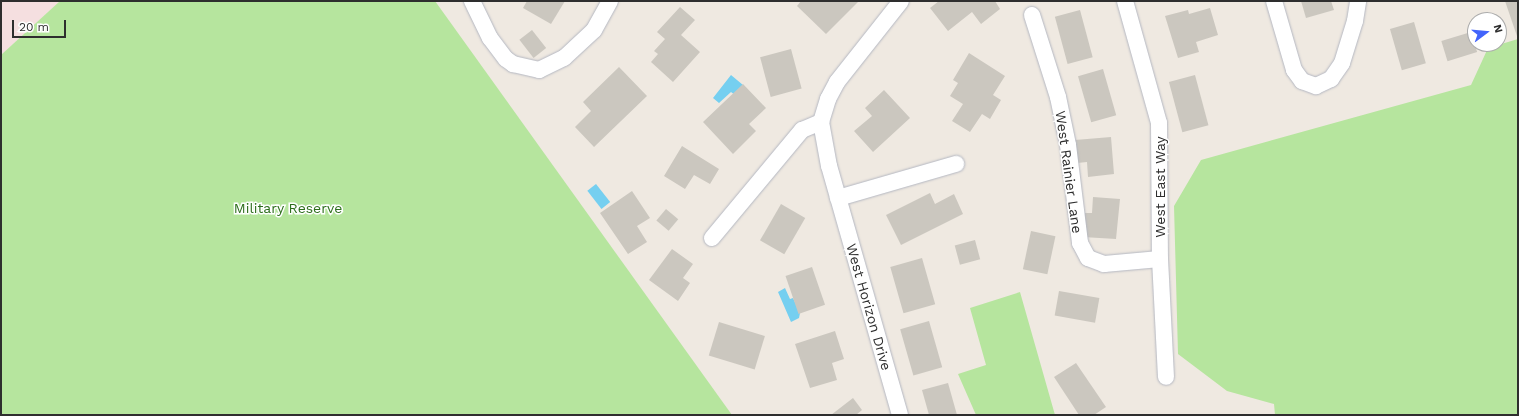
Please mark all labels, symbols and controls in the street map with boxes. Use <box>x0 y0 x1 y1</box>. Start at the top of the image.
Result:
scale bar <box>14 12 68 38</box>
north arrow <box>1467 12 1507 52</box>
text: 20 m <box>19 20 49 34</box>
text: N <box>1491 23 1505 35</box>
street label: West Rainier Lane <box>1052 109 1086 235</box>
street label: West East Way <box>1152 136 1168 238</box>
park label: Military Reserve <box>234 200 342 216</box>
street label: West Horizon Drive <box>843 242 895 372</box>

